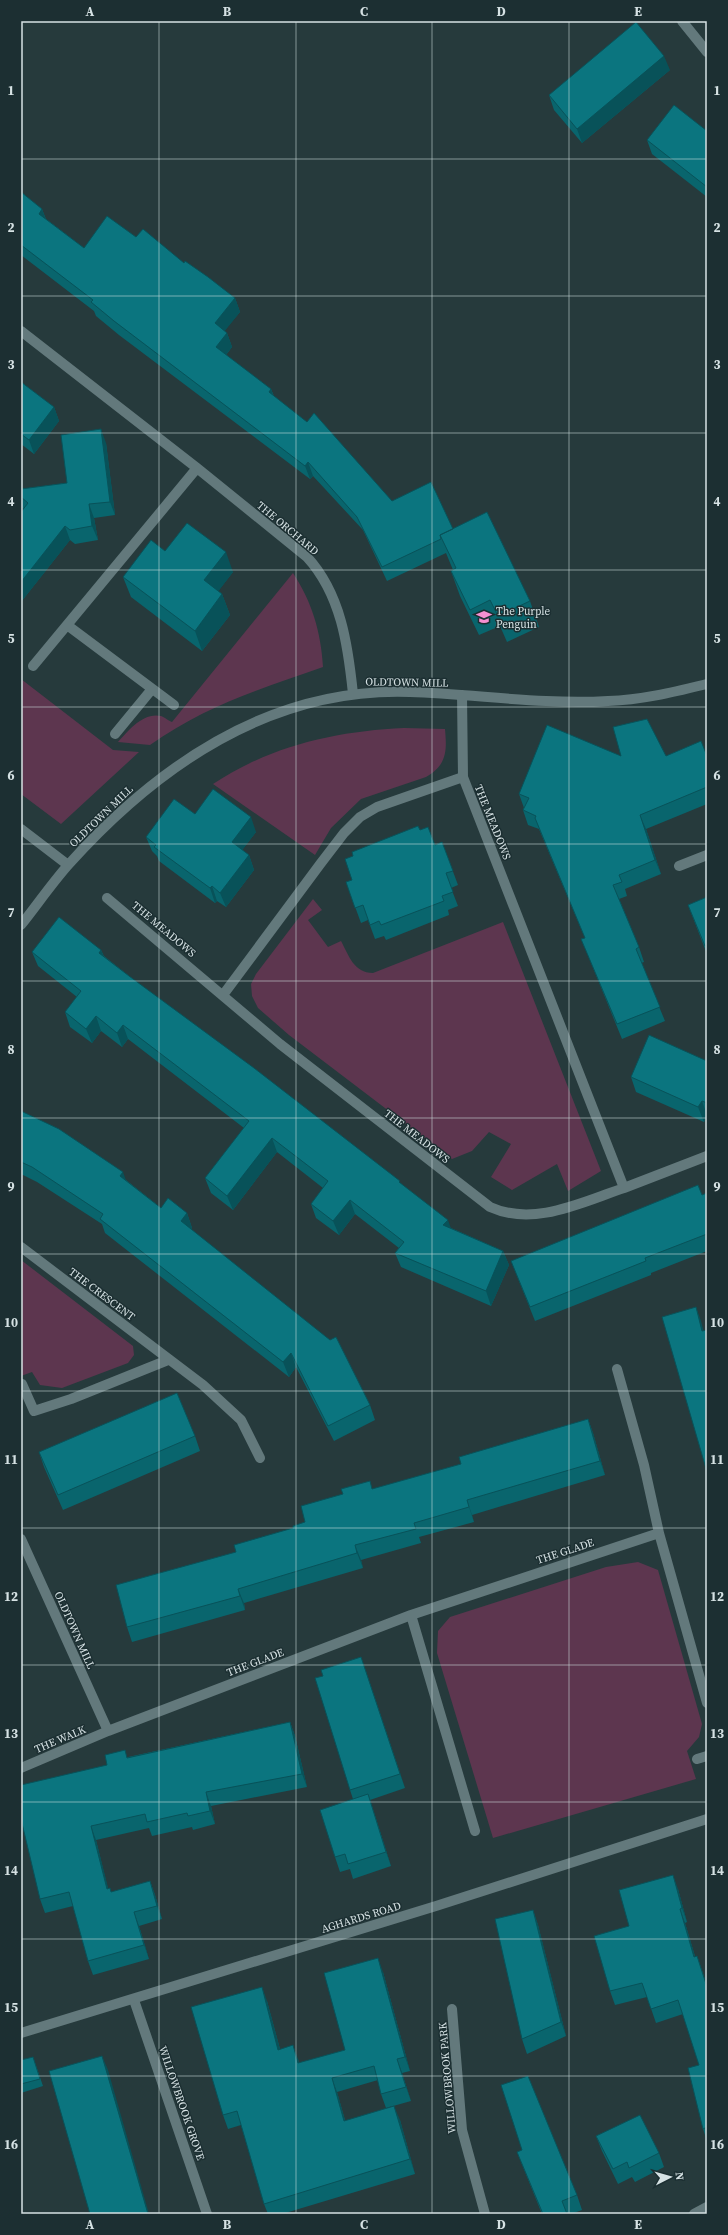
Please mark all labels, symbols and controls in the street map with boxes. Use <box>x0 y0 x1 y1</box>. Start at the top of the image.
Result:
text: A <box>86 3 95 20</box>
text: B <box>223 3 232 20</box>
text: C <box>360 3 368 20</box>
text: D <box>496 3 506 20</box>
text: E <box>634 3 642 20</box>
text: 1 <box>7 82 15 99</box>
text: 1 <box>713 82 721 99</box>
text: 2 <box>7 219 15 236</box>
text: 2 <box>713 219 721 236</box>
text: 3 <box>7 356 15 373</box>
text: 3 <box>713 356 721 373</box>
text: 4 <box>7 493 15 510</box>
text: 4 <box>713 493 721 510</box>
street label: THE ORCHARD <box>253 498 322 559</box>
place label: The Purple Penguin <box>496 604 551 632</box>
school or university icon: The Purple Penguin <box>475 608 493 626</box>
text: 5 <box>7 630 15 647</box>
text: 5 <box>713 630 721 647</box>
street label: OLDTOWN MILL <box>365 674 449 691</box>
text: 6 <box>7 767 15 784</box>
text: 6 <box>713 767 721 784</box>
street label: OLDTOWN MILL <box>66 782 137 851</box>
street label: THE MEADOWS <box>471 782 515 862</box>
street label: THE MEADOWS <box>128 898 199 961</box>
text: 7 <box>7 904 15 921</box>
text: 7 <box>713 904 721 921</box>
text: 8 <box>7 1041 15 1058</box>
text: 8 <box>713 1041 721 1058</box>
street label: THE MEADOWS <box>381 1106 453 1167</box>
text: 9 <box>7 1178 15 1195</box>
text: 9 <box>713 1178 721 1195</box>
street label: THE CRESCENT <box>66 1265 138 1324</box>
text: 10 <box>4 1314 18 1331</box>
text: 10 <box>710 1314 724 1331</box>
text: 11 <box>4 1451 18 1468</box>
text: 11 <box>710 1451 724 1468</box>
street label: THE GLADE <box>534 1535 596 1568</box>
text: 12 <box>4 1588 18 1605</box>
text: 12 <box>710 1588 724 1605</box>
street label: OLDTOWN MILL <box>51 1589 99 1672</box>
street label: THE GLADE <box>225 1645 286 1680</box>
street label: THE WALK <box>32 1722 89 1757</box>
text: 13 <box>4 1725 18 1742</box>
text: 13 <box>710 1725 724 1742</box>
text: 14 <box>4 1862 18 1879</box>
text: 14 <box>710 1862 724 1879</box>
street label: AGHARDS ROAD <box>319 1898 403 1937</box>
text: 15 <box>4 1999 18 2016</box>
text: 15 <box>710 1999 724 2016</box>
street label: WILLOWBROOK PARK <box>435 2021 460 2134</box>
street label: WILLOWBROOK GROVE <box>155 2044 208 2163</box>
text: 16 <box>4 2136 18 2153</box>
text: 16 <box>710 2136 724 2153</box>
north arrow <box>650 2157 690 2197</box>
text: N <box>672 2171 687 2181</box>
text: A <box>86 2216 95 2233</box>
text: B <box>223 2216 232 2233</box>
text: C <box>360 2216 368 2233</box>
text: D <box>496 2216 506 2233</box>
text: E <box>634 2216 642 2233</box>

